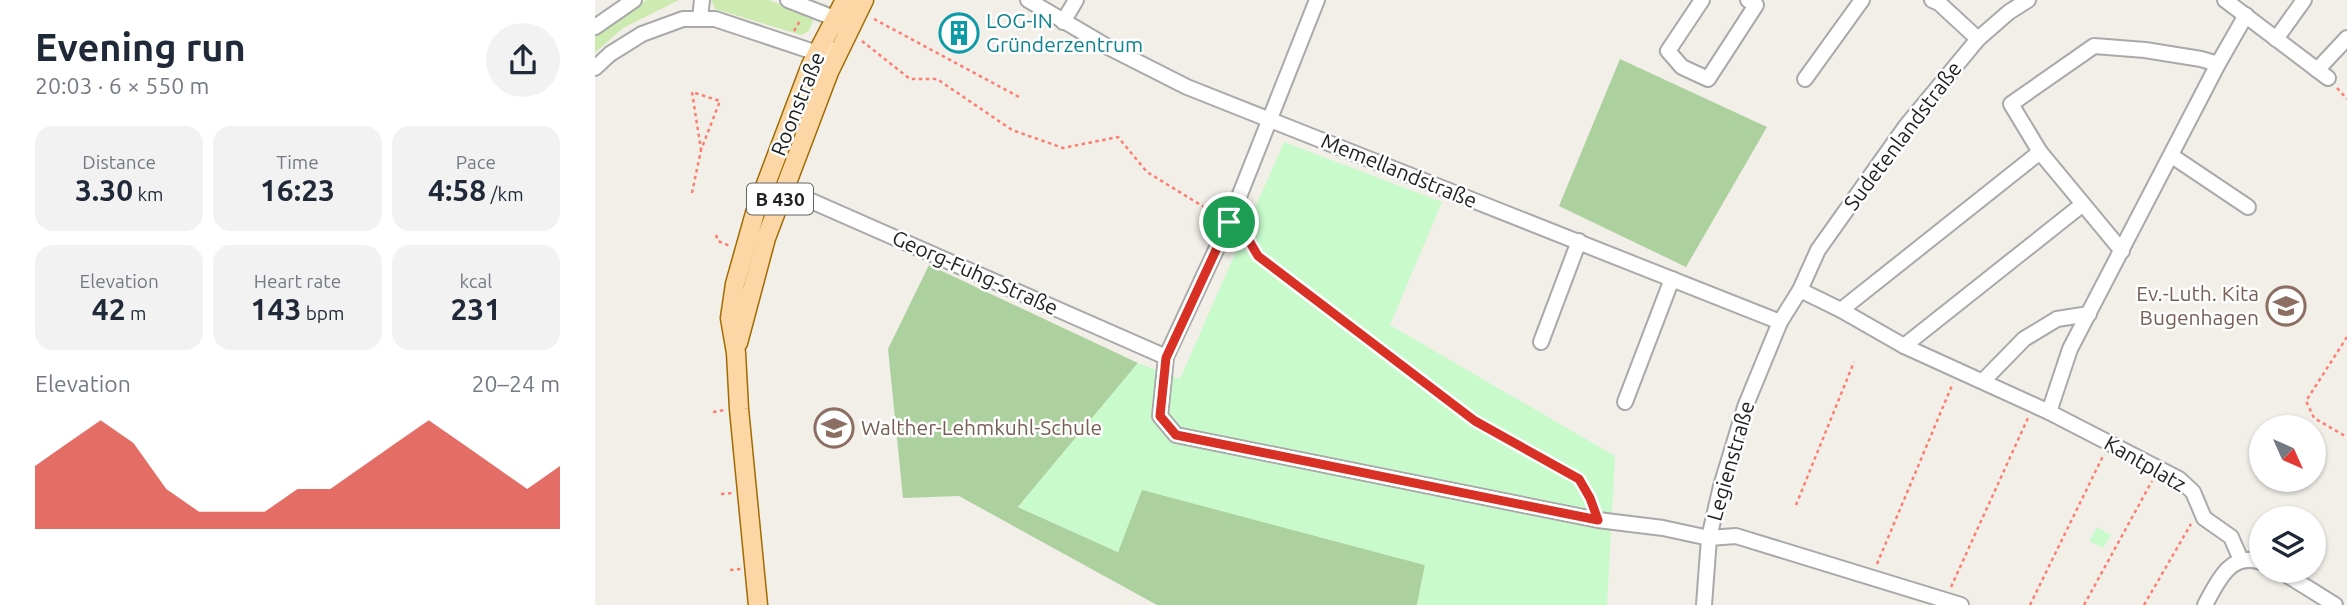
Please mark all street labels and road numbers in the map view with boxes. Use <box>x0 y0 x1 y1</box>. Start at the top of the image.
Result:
street label: Roonstraße <box>765 48 829 159</box>
street label: Sudetenlandstraße <box>1839 56 1966 214</box>
street label: Memellandstraße <box>1318 128 1481 212</box>
road number: B 430 <box>747 183 813 214</box>
street label: Georg-Fuhg-Straße <box>889 225 1062 319</box>
street label: Legienstraße <box>1701 398 1759 523</box>
street label: Kantplatz <box>2100 430 2191 496</box>

